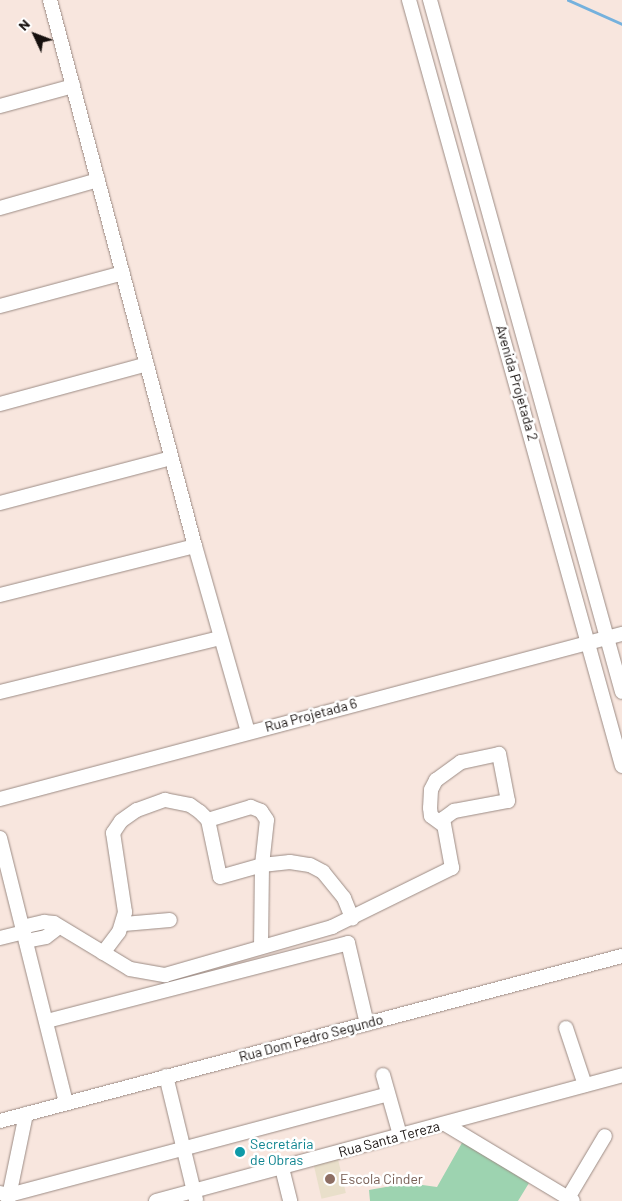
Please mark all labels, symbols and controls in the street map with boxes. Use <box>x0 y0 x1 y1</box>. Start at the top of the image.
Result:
north arrow <box>10 10 60 60</box>
text: N <box>14 15 33 34</box>
street label: Avenida Projetada 2 <box>492 323 542 443</box>
street label: Rua Projetada 6 <box>263 695 359 735</box>
street label: Rua Dom Pedro Segundo <box>237 1011 385 1065</box>
street label: Rua Santa Tereza <box>336 1117 442 1161</box>
place label: Secretária de Obras <box>250 1136 313 1168</box>
marker: Secretária de Obras <box>234 1146 246 1158</box>
place label: Escola Cinder <box>340 1171 423 1187</box>
marker: Escola Cinder <box>324 1173 336 1185</box>

